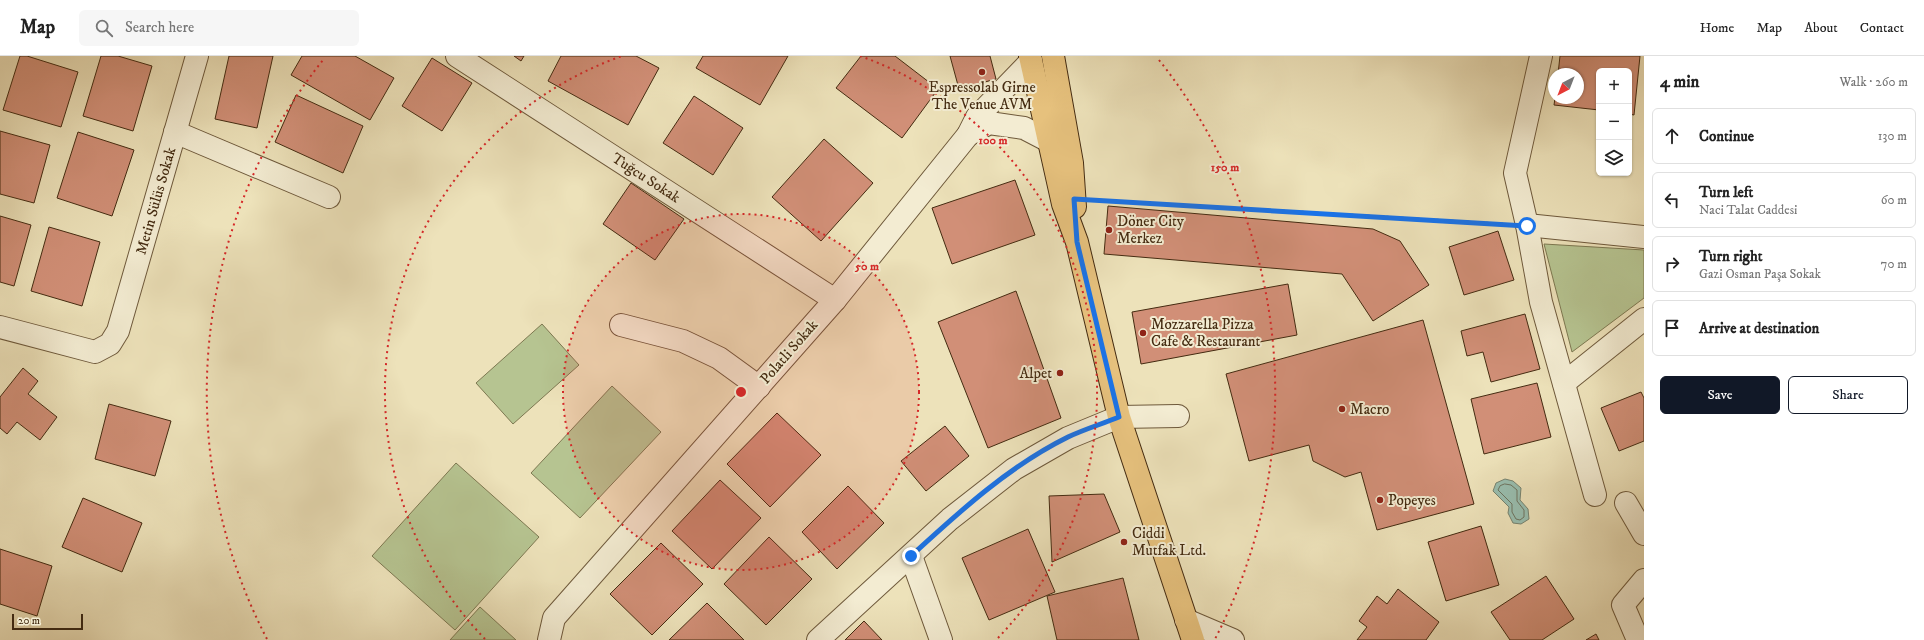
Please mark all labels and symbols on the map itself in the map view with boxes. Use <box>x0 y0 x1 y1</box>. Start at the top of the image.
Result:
marker: Espressolab Girne The Venue AVM <box>977 67 987 77</box>
north arrow <box>1548 68 1584 104</box>
place label: Espressolab Girne The Venue AVM <box>928 78 1036 114</box>
text: 100 m <box>979 133 1007 148</box>
street label: Metin Sülüs Sokak <box>132 145 181 257</box>
street label: Tuğcu Sokak <box>608 149 684 208</box>
text: 150 m <box>1211 160 1239 175</box>
place label: Döner City Merkez <box>1117 212 1185 248</box>
route start <box>1518 217 1536 235</box>
marker: Döner City Merkez <box>1104 225 1114 235</box>
text: 50 m <box>854 259 879 274</box>
street label: Polatli Sokak <box>756 315 823 388</box>
place label: Mozzarella Pizza Cafe & Restaurant <box>1151 315 1261 351</box>
marker: Mozzarella Pizza Cafe & Restaurant <box>1138 328 1148 338</box>
place label: Alpet <box>1019 364 1052 383</box>
marker: Alpet <box>1055 368 1065 378</box>
centre of rings <box>734 385 748 399</box>
place label: Macro <box>1350 400 1389 419</box>
marker: Macro <box>1337 404 1347 414</box>
place label: Popeyes <box>1388 491 1436 510</box>
marker: Popeyes <box>1375 495 1385 505</box>
place label: Ciddi Mutfak Ltd. <box>1132 524 1206 560</box>
marker: Ciddi Mutfak Ltd. <box>1119 537 1129 547</box>
route end <box>902 547 920 565</box>
scale bar <box>12 612 83 631</box>

